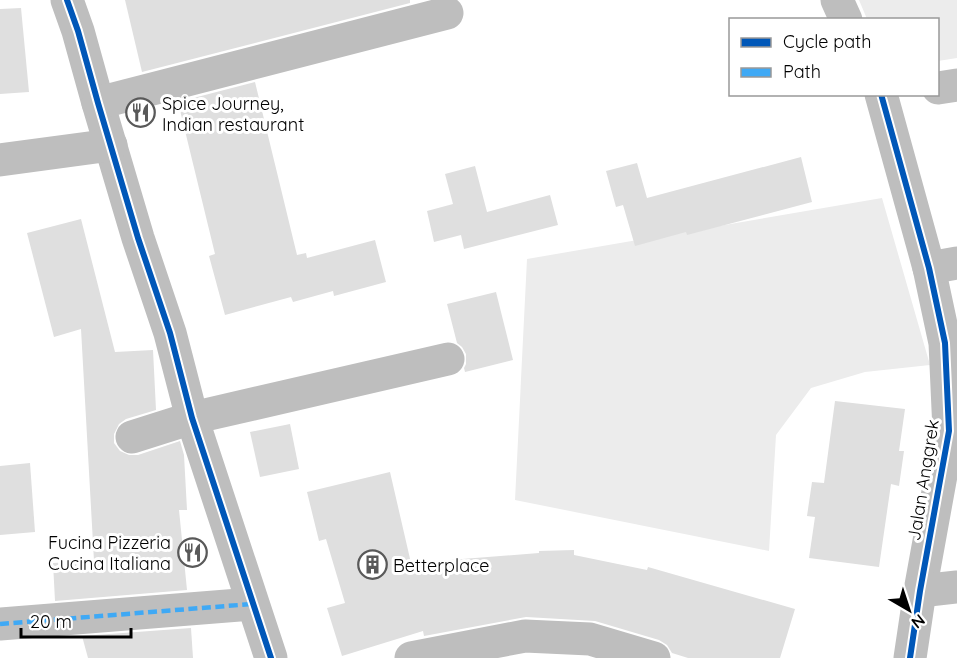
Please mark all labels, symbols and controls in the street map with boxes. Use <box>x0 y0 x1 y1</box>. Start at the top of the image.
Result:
legend <box>729 18 939 96</box>
text: Cycle path <box>783 30 871 53</box>
text: Path <box>783 60 821 83</box>
place label: Spice Journey, Indian restaurant <box>162 92 304 136</box>
restaurant icon: Spice Journey, Indian restaurant <box>125 97 157 129</box>
street label: Jalan Anggrek <box>902 418 944 542</box>
place label: Fucina Pizzeria Cucina Italiana <box>48 531 171 575</box>
restaurant icon: Fucina Pizzeria Cucina Italiana <box>176 536 208 568</box>
building icon: Betterplace <box>356 549 388 581</box>
place label: Betterplace <box>393 554 490 577</box>
north arrow <box>879 580 939 640</box>
scale bar <box>21 601 130 639</box>
text: 20 m <box>30 610 72 633</box>
text: N <box>908 610 929 633</box>

